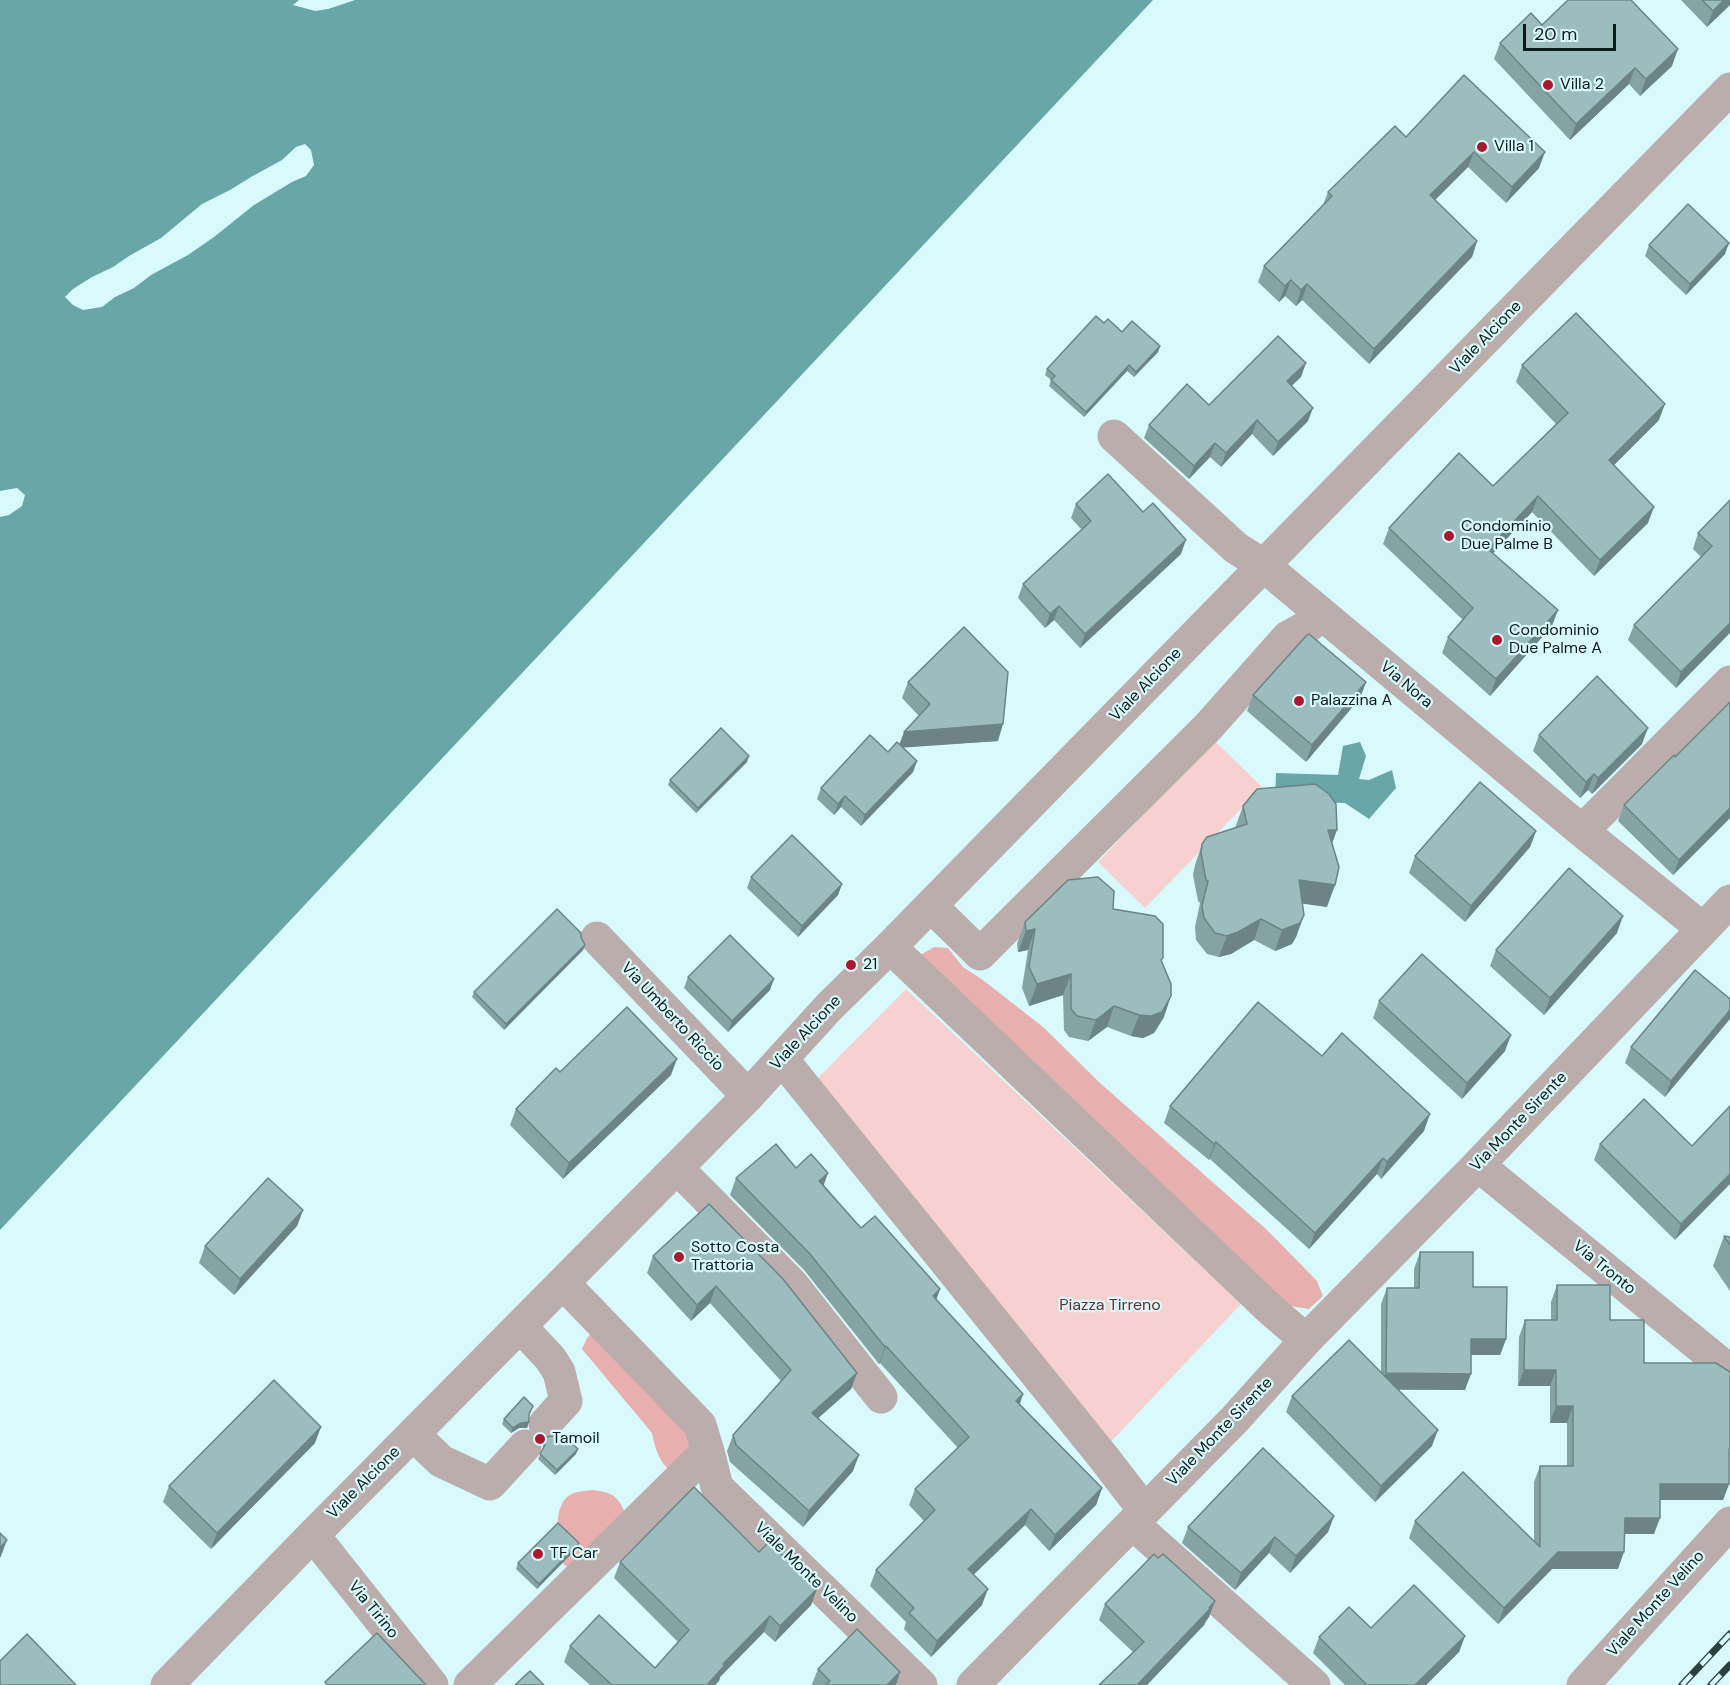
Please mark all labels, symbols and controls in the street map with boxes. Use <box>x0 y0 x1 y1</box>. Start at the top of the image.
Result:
scale bar <box>1526 12 1619 50</box>
text: 20 m <box>1534 22 1577 46</box>
place label: Villa 2 <box>1560 75 1604 95</box>
marker: Villa 2 <box>1541 78 1555 92</box>
place label: Villa 1 <box>1494 137 1534 157</box>
marker: Villa 1 <box>1475 140 1489 154</box>
street label: Viale Alcione <box>1446 297 1526 379</box>
place label: Condominio Due Palme B <box>1461 517 1553 555</box>
marker: Condominio Due Palme B <box>1442 529 1456 543</box>
place label: Condominio Due Palme A <box>1509 621 1602 659</box>
marker: Condominio Due Palme A <box>1490 633 1504 647</box>
street label: Viale Alcione <box>1106 644 1186 726</box>
street label: Via Nora <box>1376 658 1436 712</box>
place label: Palazzina A <box>1311 691 1392 711</box>
marker: Palazzina A <box>1292 694 1306 708</box>
place label: 21 <box>863 955 877 975</box>
marker: 21 <box>844 958 858 972</box>
street label: Via Umberto Riccio <box>617 959 727 1075</box>
street label: Viale Alcione <box>767 992 845 1074</box>
street label: Via Monte Sirente <box>1467 1068 1571 1176</box>
street label: Via Tronto <box>1569 1237 1639 1299</box>
place label: Sotto Costa Trattoria <box>691 1238 779 1276</box>
marker: Sotto Costa Trattoria <box>672 1250 686 1264</box>
park label: Piazza Tirreno <box>1059 1296 1161 1316</box>
street label: Viale Monte Sirente <box>1163 1374 1277 1490</box>
place label: Tamoil <box>552 1429 600 1449</box>
marker: Tamoil <box>533 1432 547 1446</box>
street label: Viale Alcione <box>324 1443 404 1523</box>
street label: Viale Monte Velino <box>750 1519 862 1627</box>
place label: TF Car <box>550 1544 598 1564</box>
marker: TF Car <box>531 1547 545 1561</box>
street label: Viale Monte Velino <box>1603 1547 1709 1661</box>
street label: Via Tirino <box>344 1577 402 1643</box>

